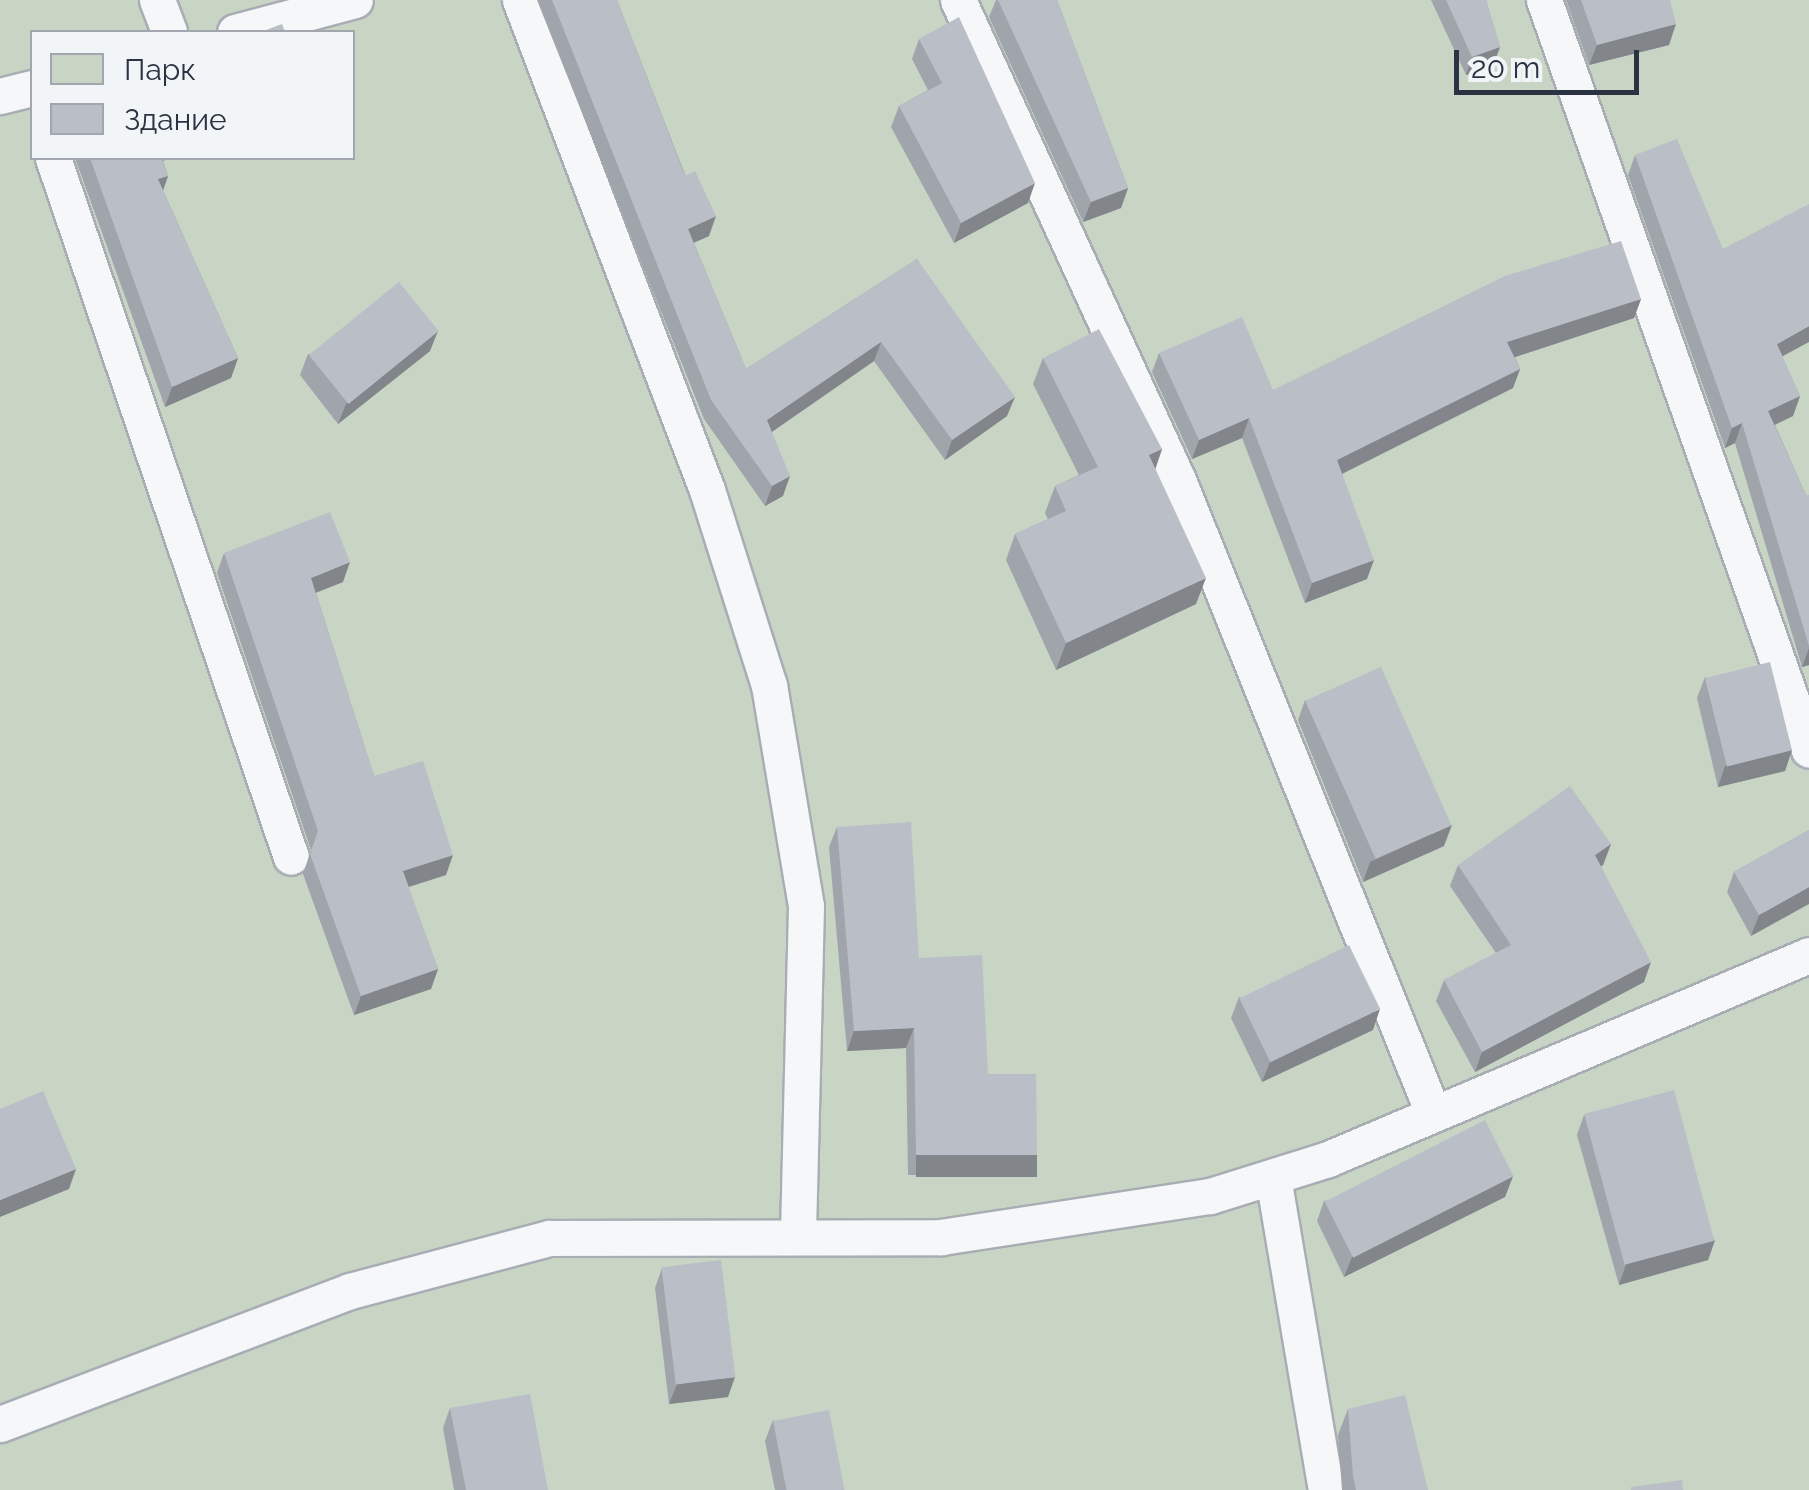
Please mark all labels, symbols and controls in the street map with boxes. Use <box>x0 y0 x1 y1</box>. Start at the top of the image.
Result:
legend <box>30 30 355 160</box>
scale bar <box>1459 30 1644 92</box>
text: 20 m <box>1471 50 1540 85</box>
text: Парк <box>124 52 196 87</box>
text: Здание <box>124 102 227 137</box>

